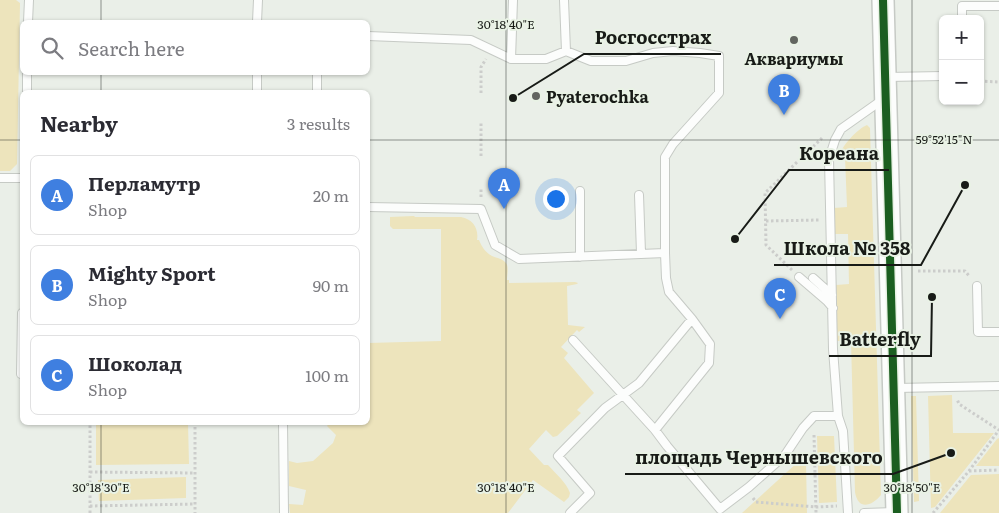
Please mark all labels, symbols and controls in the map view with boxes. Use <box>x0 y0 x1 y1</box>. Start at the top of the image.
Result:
text: 30°18'40"E <box>477 15 535 33</box>
map controls <box>939 15 984 105</box>
button: + <box>939 15 984 60</box>
search box <box>20 20 370 75</box>
callout: Росгосстрах <box>584 21 721 54</box>
text: Росгосстрах <box>595 23 711 50</box>
icon: search <box>38 34 66 62</box>
text: Search here <box>78 34 185 62</box>
marker: Аквариумы <box>788 34 800 46</box>
place label: Аквариумы <box>745 46 843 70</box>
button: − <box>939 60 984 105</box>
pin: B <box>768 74 800 115</box>
place label: Pyaterochka <box>546 84 649 108</box>
marker: Pyaterochka <box>530 90 542 102</box>
text: Nearby <box>40 107 118 138</box>
text: 3 results <box>287 111 350 135</box>
text: 59°52'15"N <box>916 130 972 148</box>
callout: Кореана <box>789 137 889 170</box>
text: Кореана <box>799 139 880 166</box>
pin: A <box>488 168 520 209</box>
text: Перламутр <box>88 169 201 197</box>
text: A <box>51 183 63 207</box>
text: 20 m <box>313 183 349 207</box>
your location <box>543 186 569 212</box>
text: Shop <box>88 197 127 221</box>
callout: Школа № 358 <box>774 232 921 265</box>
text: Школа № 358 <box>784 234 911 261</box>
text: Mighty Sport <box>88 259 216 287</box>
text: B <box>51 273 63 297</box>
text: 90 m <box>313 273 349 297</box>
pin: C <box>764 278 796 319</box>
text: Shop <box>88 287 127 311</box>
callout: Batterfly <box>829 323 931 356</box>
text: Batterfly <box>839 325 921 352</box>
text: Шоколад <box>88 349 182 377</box>
text: C <box>51 363 63 387</box>
text: 100 m <box>305 363 349 387</box>
text: Shop <box>88 377 127 401</box>
callout: площадь Чернышевского <box>625 441 893 474</box>
text: площадь Чернышевского <box>635 443 883 470</box>
text: 30°18'30"E <box>72 478 130 496</box>
text: 30°18'40"E <box>477 478 535 496</box>
text: 30°18'50"E <box>883 478 941 496</box>

